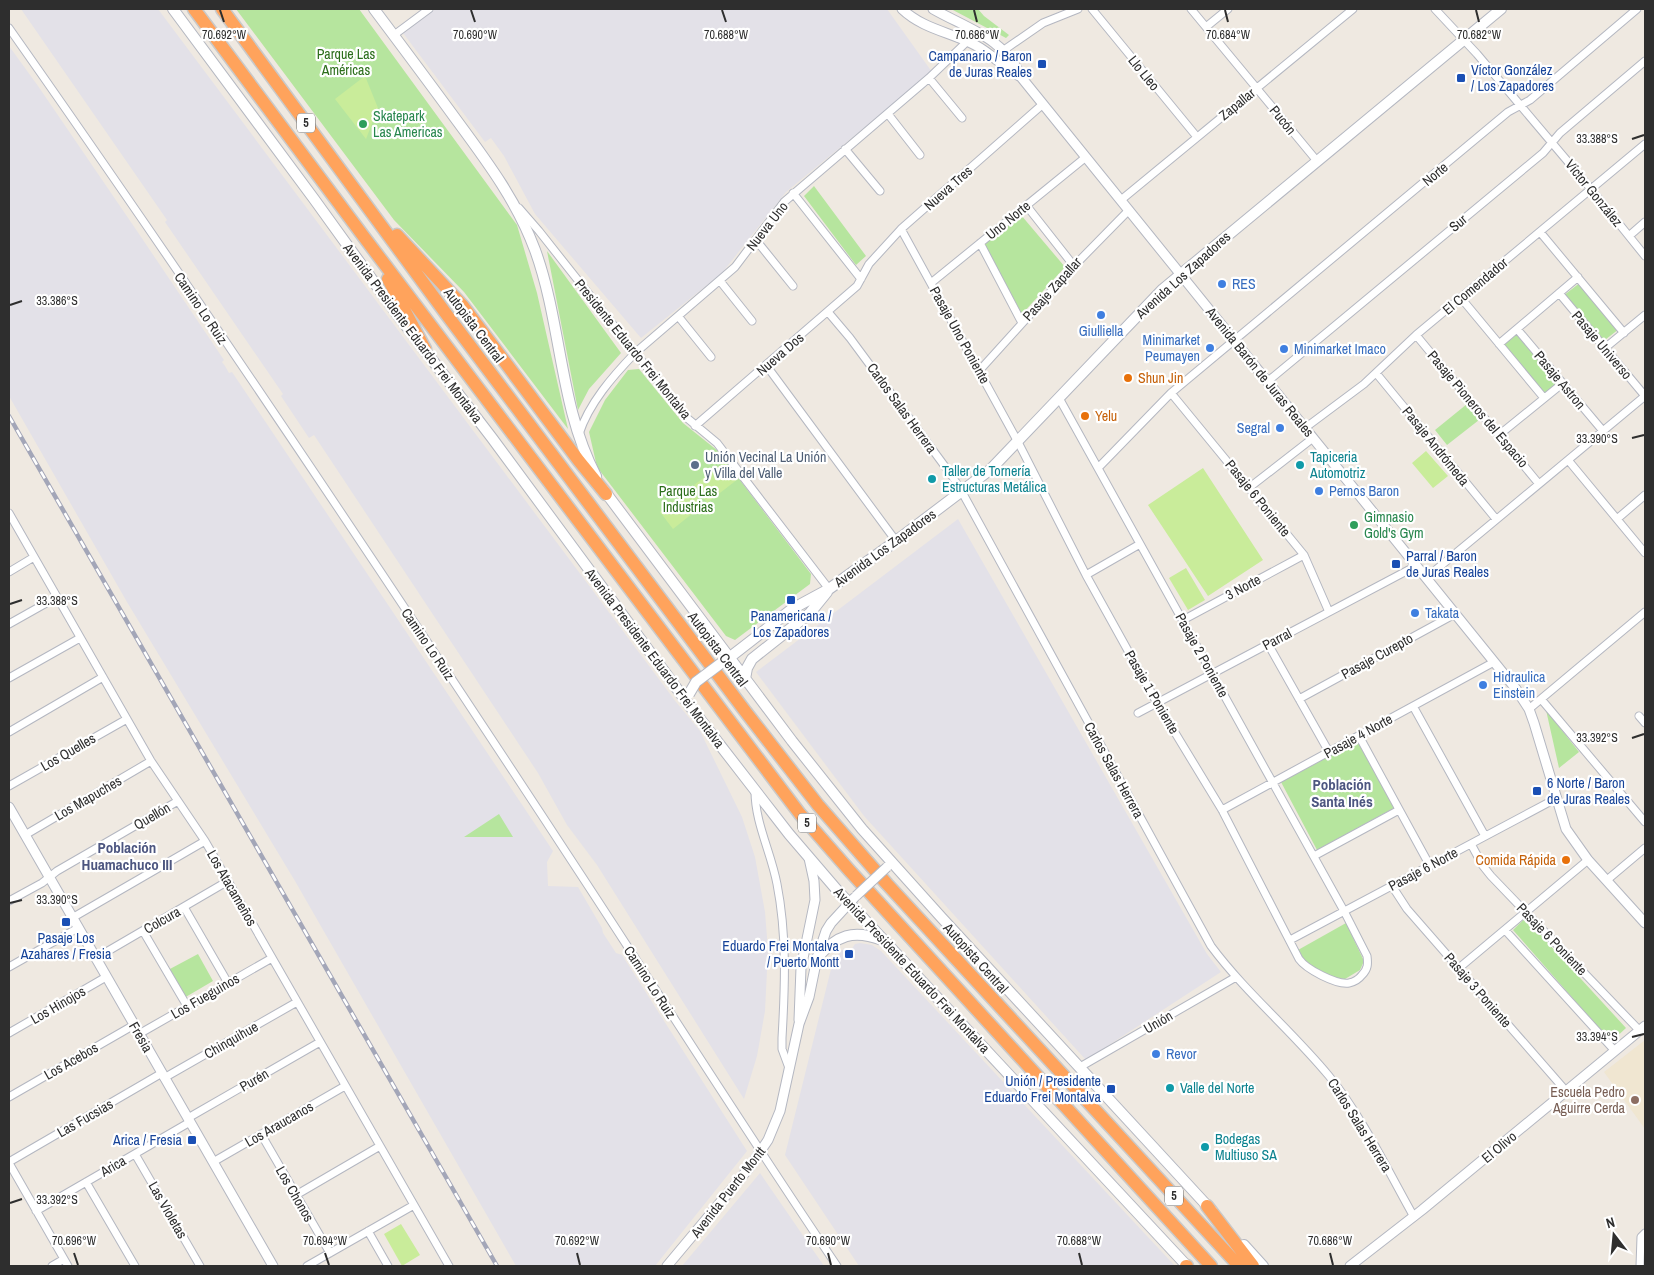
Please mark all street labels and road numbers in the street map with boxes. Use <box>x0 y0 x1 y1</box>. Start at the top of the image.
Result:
street label: Llo Lleo <box>1124 52 1164 94</box>
street label: Zapallar <box>1215 84 1259 124</box>
street label: Pucón <box>1266 102 1300 138</box>
road number: 5 <box>297 114 315 132</box>
street label: Víctor González <box>1561 156 1627 231</box>
street label: Norte <box>1418 158 1452 190</box>
street label: Nueva Tres <box>920 161 976 214</box>
street label: Uno Norte <box>982 197 1034 243</box>
street label: Nueva Uno <box>742 198 792 254</box>
street label: Sur <box>1445 210 1471 236</box>
street label: Avenida Los Zapadores <box>1131 227 1234 323</box>
street label: Avenida Presidente Eduardo Frei Montalva <box>339 239 487 427</box>
street label: Pasaje Zapallar <box>1019 253 1085 325</box>
street label: El Comendador <box>1439 253 1511 319</box>
street label: Camino Lo Ruiz <box>170 269 232 348</box>
street label: Presidente Eduardo Frei Montalva <box>571 275 696 423</box>
street label: Autopista Central <box>440 283 508 366</box>
street label: Pasaje Uno Poniente <box>926 283 994 387</box>
street label: Avenida Barón de Juras Reales <box>1201 303 1318 441</box>
street label: Pasaje Universo <box>1568 307 1636 383</box>
street label: Nueva Dos <box>753 328 808 379</box>
street label: Pasaje Pioneros del Espacio <box>1424 347 1532 471</box>
street label: Pasaje Astron <box>1530 347 1590 413</box>
street label: Carlos Salas Herrera <box>863 359 941 457</box>
street label: Pasaje Andrómeda <box>1398 403 1474 490</box>
street label: Pasaje 6 Poniente <box>1221 456 1295 540</box>
street label: Avenida Los Zapadores <box>830 505 940 592</box>
street label: Avenida Presidente Eduardo Frei Montalva <box>581 564 729 752</box>
street label: 3 Norte <box>1222 570 1264 604</box>
street label: Camino Lo Ruiz <box>397 605 459 684</box>
street label: Autopista Central <box>684 607 752 690</box>
street label: Pasaje 2 Poniente <box>1171 610 1233 700</box>
street label: Parral <box>1259 624 1295 654</box>
street label: Pasaje Curepto <box>1338 629 1416 683</box>
street label: Pasaje 1 Poniente <box>1121 647 1183 737</box>
street label: Pasaje 4 Norte <box>1320 710 1396 762</box>
street label: Carlos Salas Herrera <box>1080 719 1148 822</box>
street label: Los Quelles <box>37 729 99 775</box>
street label: Los Mapuches <box>51 771 125 824</box>
street label: Quellón <box>130 798 174 834</box>
road number: 5 <box>798 814 816 832</box>
street label: Pasaje 6 Norte <box>1385 843 1461 895</box>
street label: Los Atacameños <box>203 847 261 929</box>
street label: Avenida Presidente Eduardo Frei Montalva <box>830 882 994 1057</box>
street label: Pasaje 6 Poniente <box>1513 899 1591 979</box>
street label: Colcura <box>140 902 184 938</box>
street label: Autopista Central <box>939 918 1012 997</box>
street label: Camino Lo Ruiz <box>620 942 680 1022</box>
street label: Pasaje 3 Poniente <box>1440 949 1516 1031</box>
street label: Los Fueguinos <box>168 969 243 1023</box>
street label: Los Hinojos <box>27 982 89 1028</box>
street label: Unión <box>1140 1007 1176 1037</box>
street label: Chinquihue <box>201 1017 261 1063</box>
street label: Fresia <box>125 1018 157 1056</box>
street label: Los Acebos <box>41 1038 101 1084</box>
street label: Purén <box>236 1065 272 1095</box>
street label: Carlos Salas Herrera <box>1324 1075 1396 1176</box>
street label: Las Fucsias <box>54 1095 117 1141</box>
street label: Los Araucanos <box>242 1097 317 1151</box>
street label: El Olivo <box>1478 1127 1520 1167</box>
street label: Avenida Puerto Montt <box>686 1143 769 1242</box>
street label: Arica <box>96 1151 130 1181</box>
street label: Los Chonos <box>272 1163 318 1225</box>
street label: Las Violetas <box>144 1178 192 1242</box>
road number: 5 <box>1165 1186 1183 1206</box>

